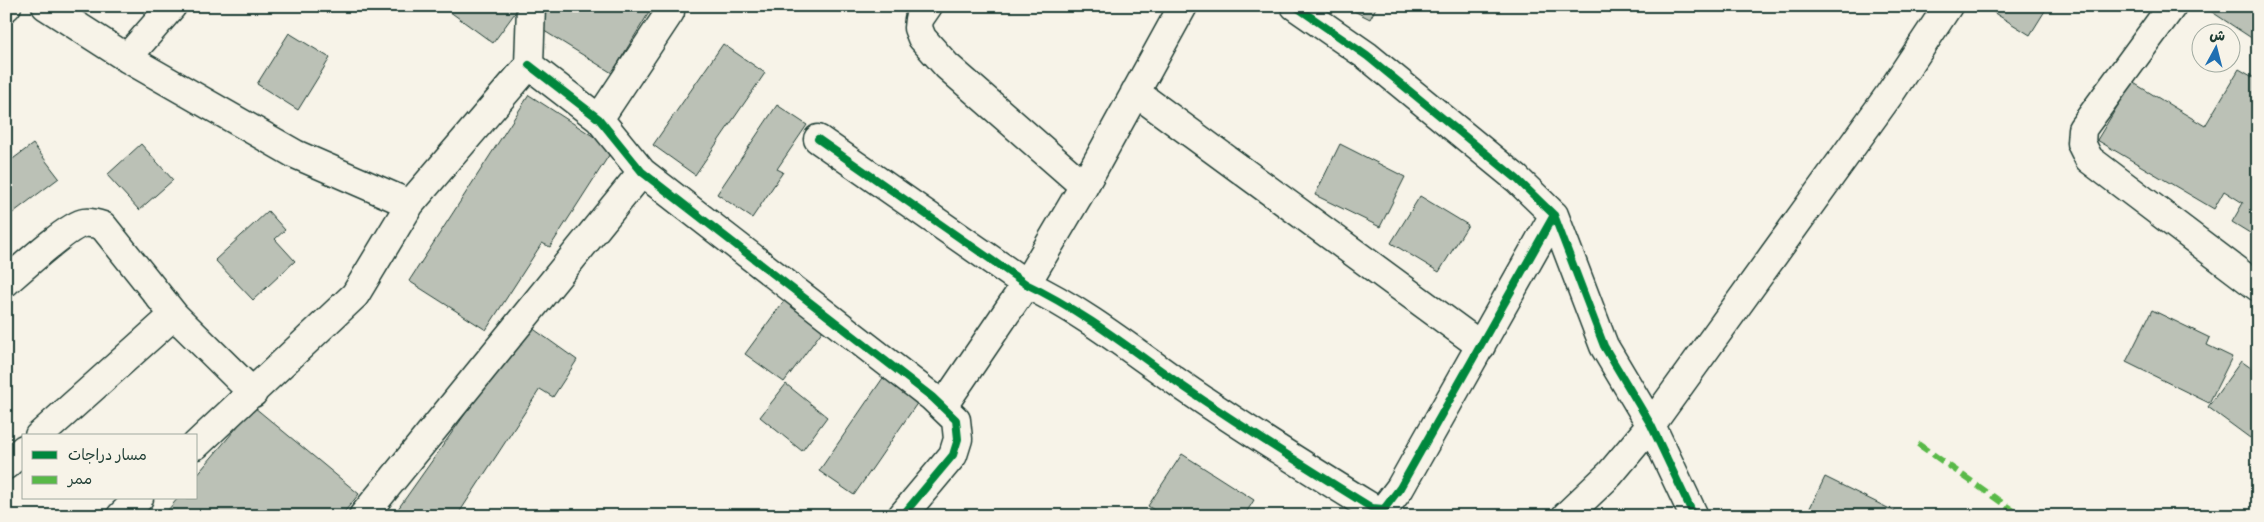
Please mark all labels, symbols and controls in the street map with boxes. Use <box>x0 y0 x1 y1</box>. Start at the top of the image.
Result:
north arrow <box>2192 22 2242 72</box>
text: ش <box>2209 25 2226 45</box>
legend <box>22 434 198 500</box>
text: مسار دراجات <box>68 445 147 464</box>
text: ممر <box>66 469 92 488</box>

